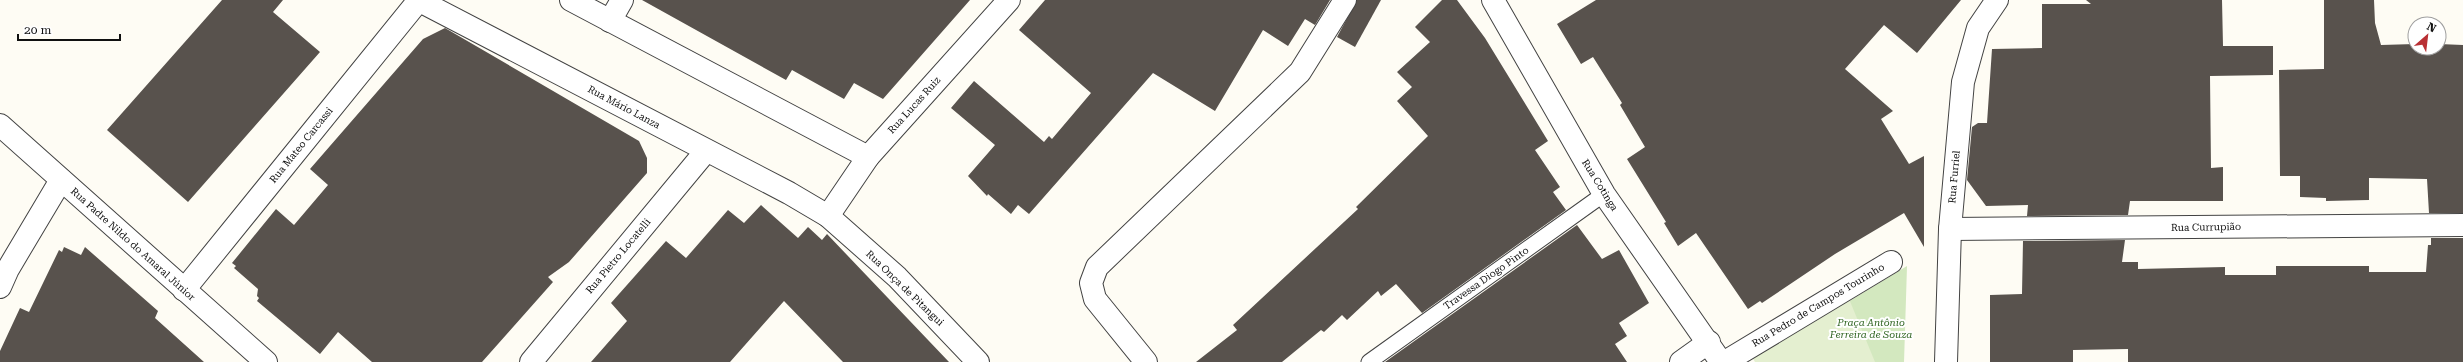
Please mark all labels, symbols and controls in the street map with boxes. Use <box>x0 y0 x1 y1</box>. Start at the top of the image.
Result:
scale bar <box>18 16 120 42</box>
north arrow <box>2407 16 2447 56</box>
text: N <box>2425 20 2439 36</box>
text: 20 m <box>24 23 51 37</box>
street label: Rua Lucas Ruiz <box>886 74 943 136</box>
street label: Rua Mário Lanza <box>586 83 662 131</box>
street label: Rua Mateo Carcassi <box>267 105 335 185</box>
street label: Rua Furriel <box>1946 150 1962 204</box>
street label: Rua Cotinga <box>1580 157 1621 213</box>
street label: Rua Padre Nildo do Amaral Júnior <box>69 185 197 303</box>
street label: Rua Pietro Locatelli <box>584 216 652 296</box>
street label: Rua Currupião <box>2171 221 2241 233</box>
street label: Travessa Diogo Pinto <box>1441 244 1531 312</box>
street label: Rua Onça de Pitangui <box>864 248 946 328</box>
street label: Rua Pedro de Campos Tourinho <box>1750 261 1886 349</box>
park label: Praça Antônio Ferreira de Souza <box>1829 317 1912 340</box>

